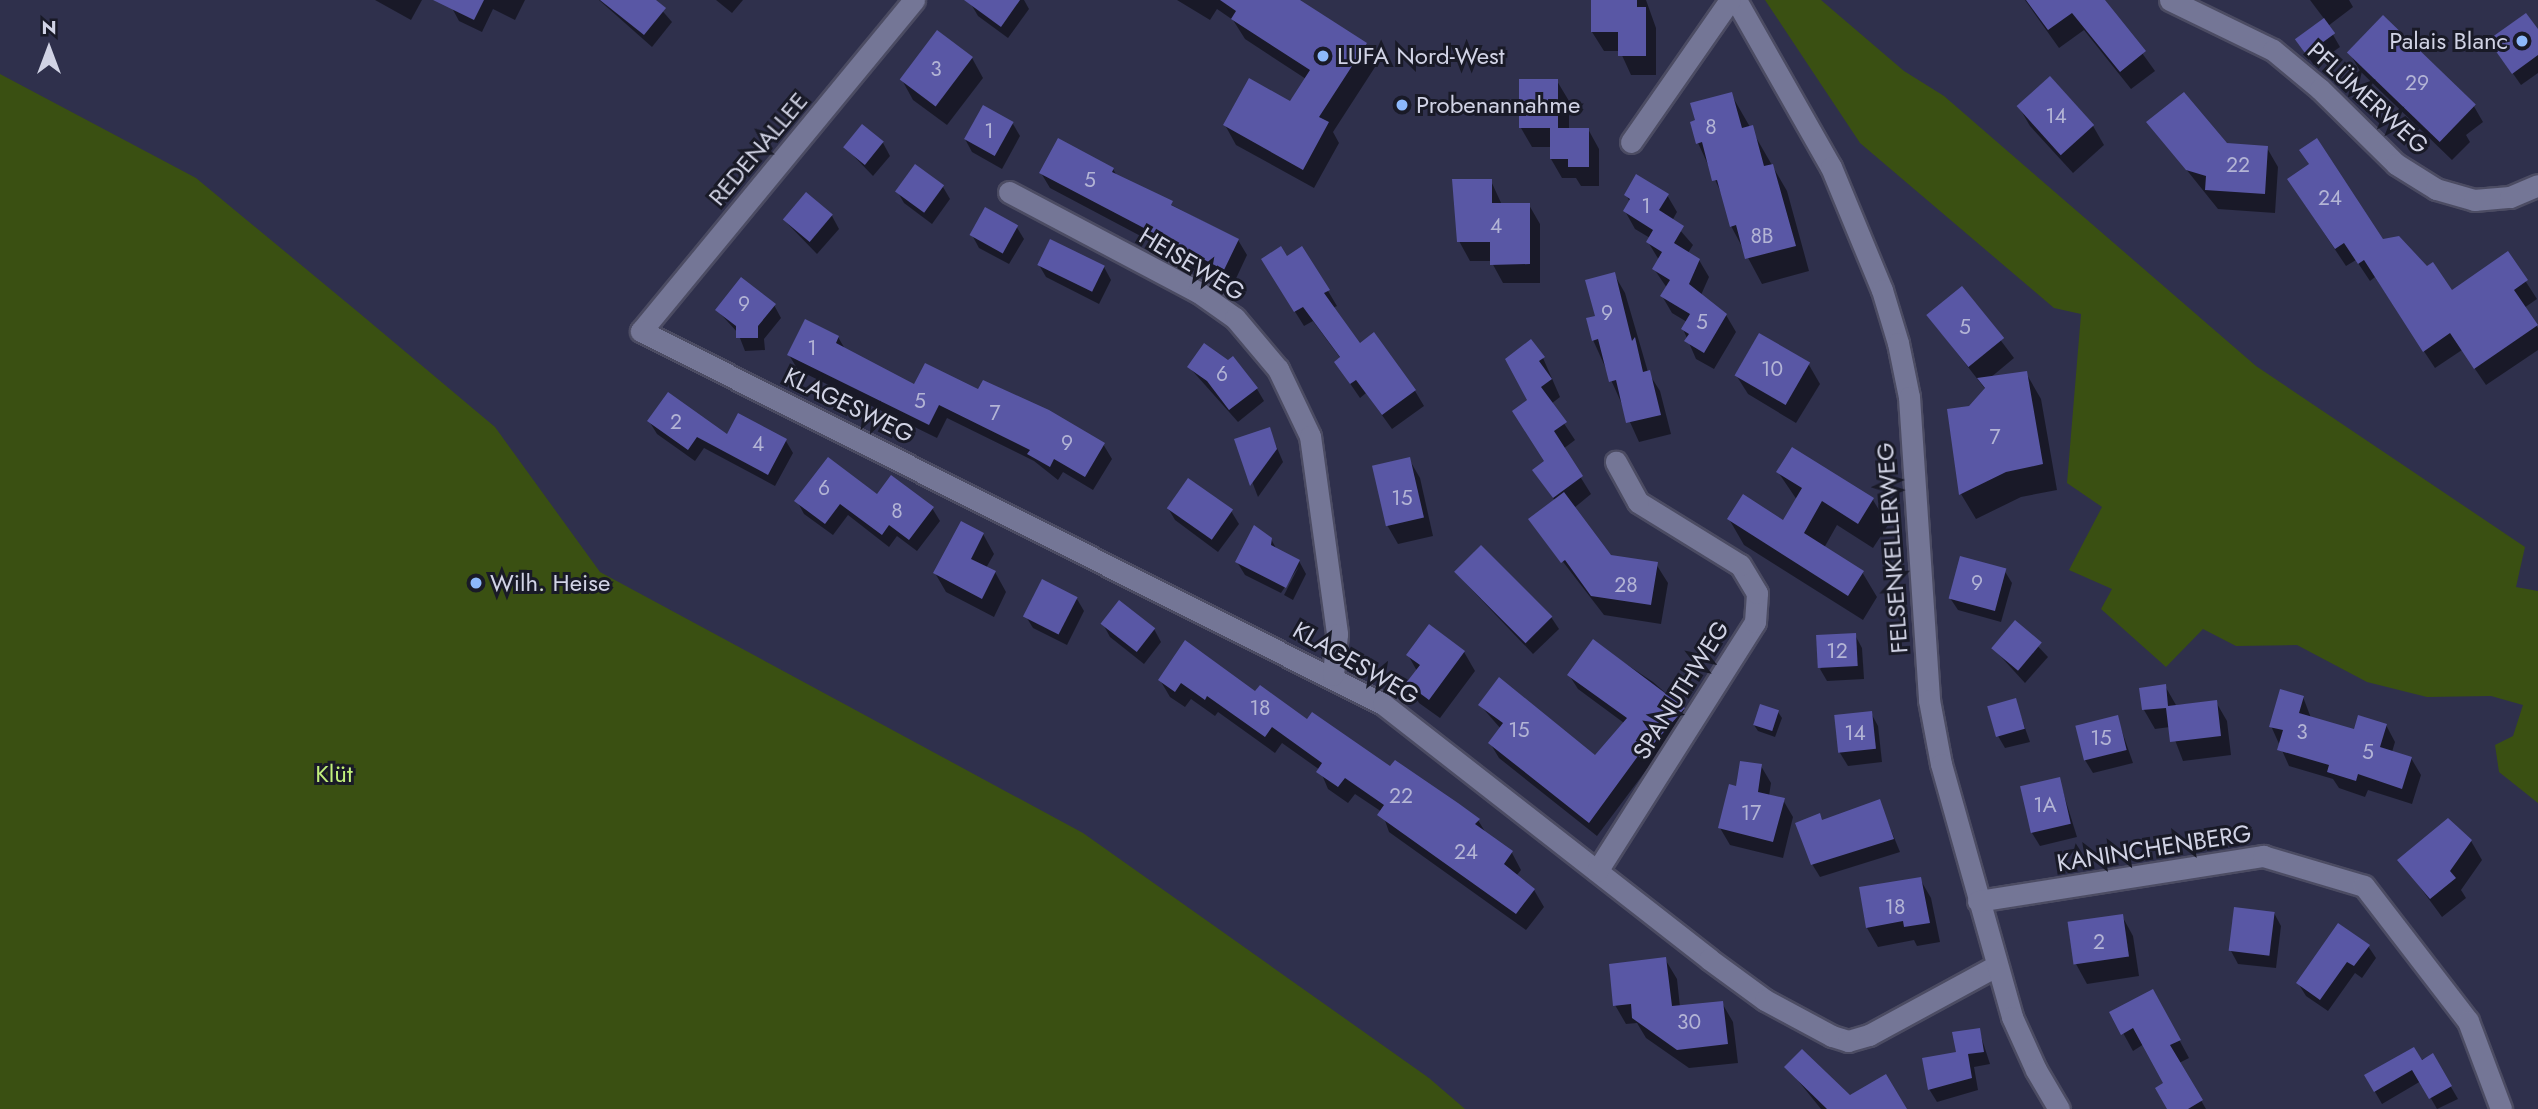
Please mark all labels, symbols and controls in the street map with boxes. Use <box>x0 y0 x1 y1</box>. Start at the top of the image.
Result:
north arrow <box>14 14 84 84</box>
text: N <box>41 14 57 41</box>
place label: Palais Blanc <box>2389 27 2508 55</box>
marker: Palais Blanc <box>2514 33 2530 49</box>
street label: PFLÜMERWEG <box>2302 36 2434 160</box>
place label: LUFA Nord-West <box>1337 42 1504 70</box>
marker: LUFA Nord-West <box>1315 48 1331 64</box>
house number: 3 <box>930 56 942 82</box>
house number: 29 <box>2405 70 2429 96</box>
street label: REDENALLEE <box>702 87 814 211</box>
place label: Probenannahme <box>1416 91 1580 119</box>
marker: Probenannahme <box>1394 97 1410 113</box>
house number: 14 <box>2045 103 2067 129</box>
house number: 8 <box>1705 114 1717 140</box>
house number: 1 <box>984 118 994 144</box>
house number: 22 <box>2226 152 2250 178</box>
house number: 5 <box>1084 167 1096 193</box>
house number: 24 <box>2318 185 2342 211</box>
house number: 1 <box>1641 193 1651 219</box>
house number: 4 <box>1490 213 1502 239</box>
street label: HEISEWEG <box>1134 221 1250 307</box>
house number: 8B <box>1750 223 1774 249</box>
house number: 9 <box>738 291 750 317</box>
house number: 9 <box>1601 300 1613 326</box>
house number: 5 <box>1696 309 1708 335</box>
house number: 5 <box>1959 314 1971 340</box>
house number: 1 <box>807 335 817 361</box>
house number: 10 <box>1761 356 1783 382</box>
street label: KLAGESWEG <box>779 361 919 449</box>
house number: 6 <box>1216 361 1228 387</box>
house number: 5 <box>914 388 926 414</box>
house number: 7 <box>989 400 1001 426</box>
house number: 2 <box>670 409 682 435</box>
house number: 7 <box>1989 424 2001 450</box>
house number: 9 <box>1061 430 1073 456</box>
house number: 4 <box>752 431 764 457</box>
street label: FELSENKELLERWEG <box>1870 441 1914 655</box>
house number: 6 <box>818 475 830 501</box>
house number: 15 <box>1391 485 1413 511</box>
house number: 8 <box>891 498 903 524</box>
place label: Wilh. Heise <box>490 569 610 597</box>
house number: 9 <box>1971 570 1983 596</box>
house number: 28 <box>1614 572 1638 598</box>
marker: Wilh. Heise <box>468 575 484 591</box>
street label: KLAGESWEG <box>1288 615 1424 711</box>
street label: SPANUTHWEG <box>1627 615 1735 765</box>
house number: 12 <box>1826 638 1848 664</box>
house number: 18 <box>1250 695 1270 721</box>
house number: 15 <box>1508 717 1530 743</box>
house number: 3 <box>2296 719 2308 745</box>
house number: 14 <box>1844 720 1866 746</box>
house number: 15 <box>2090 725 2112 751</box>
house number: 5 <box>2362 739 2374 765</box>
park label: Klüt <box>315 760 353 788</box>
house number: 22 <box>1389 783 1413 809</box>
house number: 1A <box>2033 792 2057 818</box>
house number: 17 <box>1741 800 1761 826</box>
street label: KANINCHENBERG <box>2055 818 2253 878</box>
house number: 24 <box>1454 839 1478 865</box>
house number: 18 <box>1885 894 1905 920</box>
house number: 2 <box>2093 929 2105 955</box>
house number: 30 <box>1677 1009 1701 1035</box>

